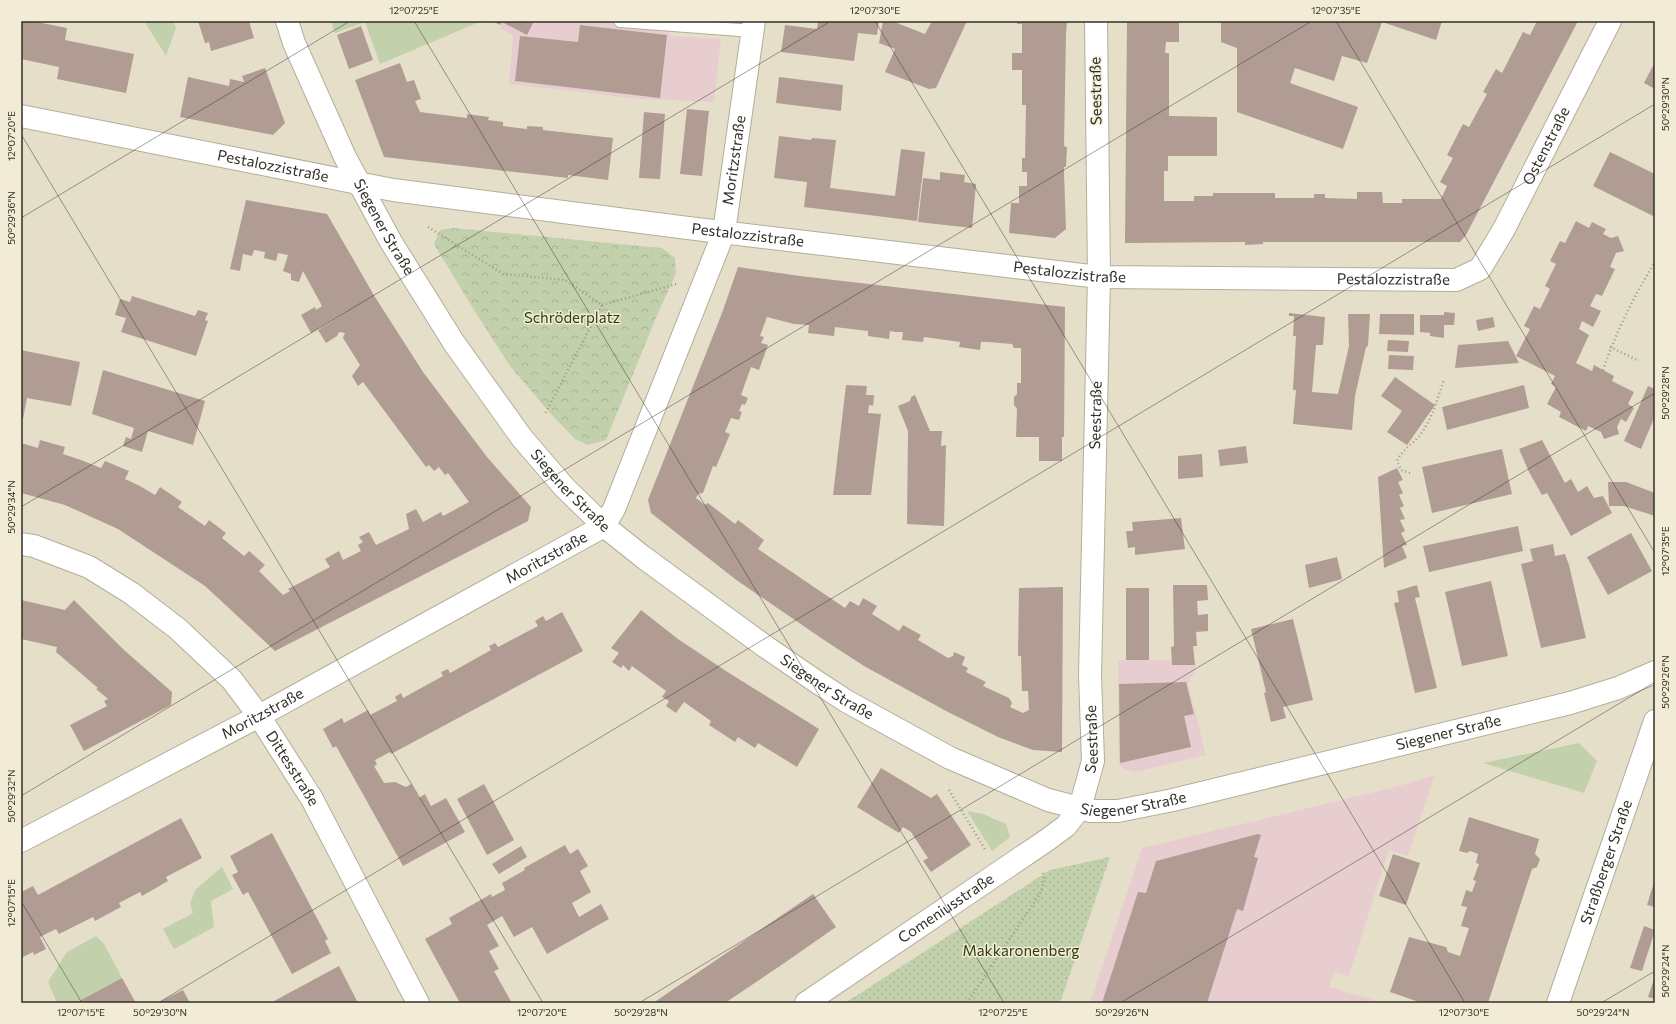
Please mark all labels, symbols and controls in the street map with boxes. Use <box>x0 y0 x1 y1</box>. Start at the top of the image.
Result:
text: 12°07'25"E <box>389 4 439 16</box>
text: 12°07'30"E <box>850 4 900 16</box>
text: 12°07'35"E <box>1311 4 1361 16</box>
street label: Seestraße <box>1085 57 1105 125</box>
text: 50°29'30"N <box>1659 77 1671 131</box>
street label: Ostenstraße <box>1518 103 1573 188</box>
text: 12°07'20"E <box>5 111 17 161</box>
street label: Moritzstraße <box>718 114 749 206</box>
street label: Pestalozzistraße <box>216 145 331 185</box>
street label: Siegener Straße <box>350 175 419 278</box>
text: 50°29'36"N <box>5 191 17 245</box>
street label: Pestalozzistraße <box>691 219 805 250</box>
street label: Pestalozzistraße <box>1012 257 1126 285</box>
street label: Pestalozzistraße <box>1337 269 1450 288</box>
park label: Schröderplatz <box>524 308 620 326</box>
text: 50°29'28"N <box>1659 366 1671 420</box>
street label: Seestraße <box>1085 381 1105 450</box>
street label: Siegener Straße <box>528 445 614 535</box>
text: 50°29'34"N <box>5 480 17 534</box>
text: 12°07'35"E <box>1659 526 1671 576</box>
street label: Moritzstraße <box>502 527 590 587</box>
street label: Siegener Straße <box>777 650 877 723</box>
text: 50°29'26"N <box>1659 655 1671 709</box>
street label: Moritzstraße <box>218 683 306 742</box>
street label: Seestraße <box>1080 705 1101 775</box>
street label: Siegener Straße <box>1394 710 1503 753</box>
street label: Dittesstraße <box>263 727 324 808</box>
text: 50°29'32"N <box>5 769 17 823</box>
street label: Siegener Straße <box>1078 787 1188 819</box>
street label: Straßberger Straße <box>1576 797 1635 927</box>
street label: Comeniusstraße <box>894 869 997 946</box>
text: 12°07'15"E <box>5 879 17 927</box>
park label: Makkaronenberg <box>963 941 1079 959</box>
text: 50°29'24"N <box>1659 944 1671 998</box>
text: 12°07'15"E <box>57 1006 105 1018</box>
text: 50°29'30"N <box>133 1006 187 1018</box>
text: 12°07'20"E <box>517 1006 567 1018</box>
text: 50°29'28"N <box>614 1006 668 1018</box>
text: 12°07'25"E <box>978 1006 1028 1018</box>
text: 50°29'26"N <box>1095 1006 1149 1018</box>
text: 12°07'30"E <box>1439 1006 1489 1018</box>
text: 50°29'24"N <box>1576 1006 1630 1018</box>

